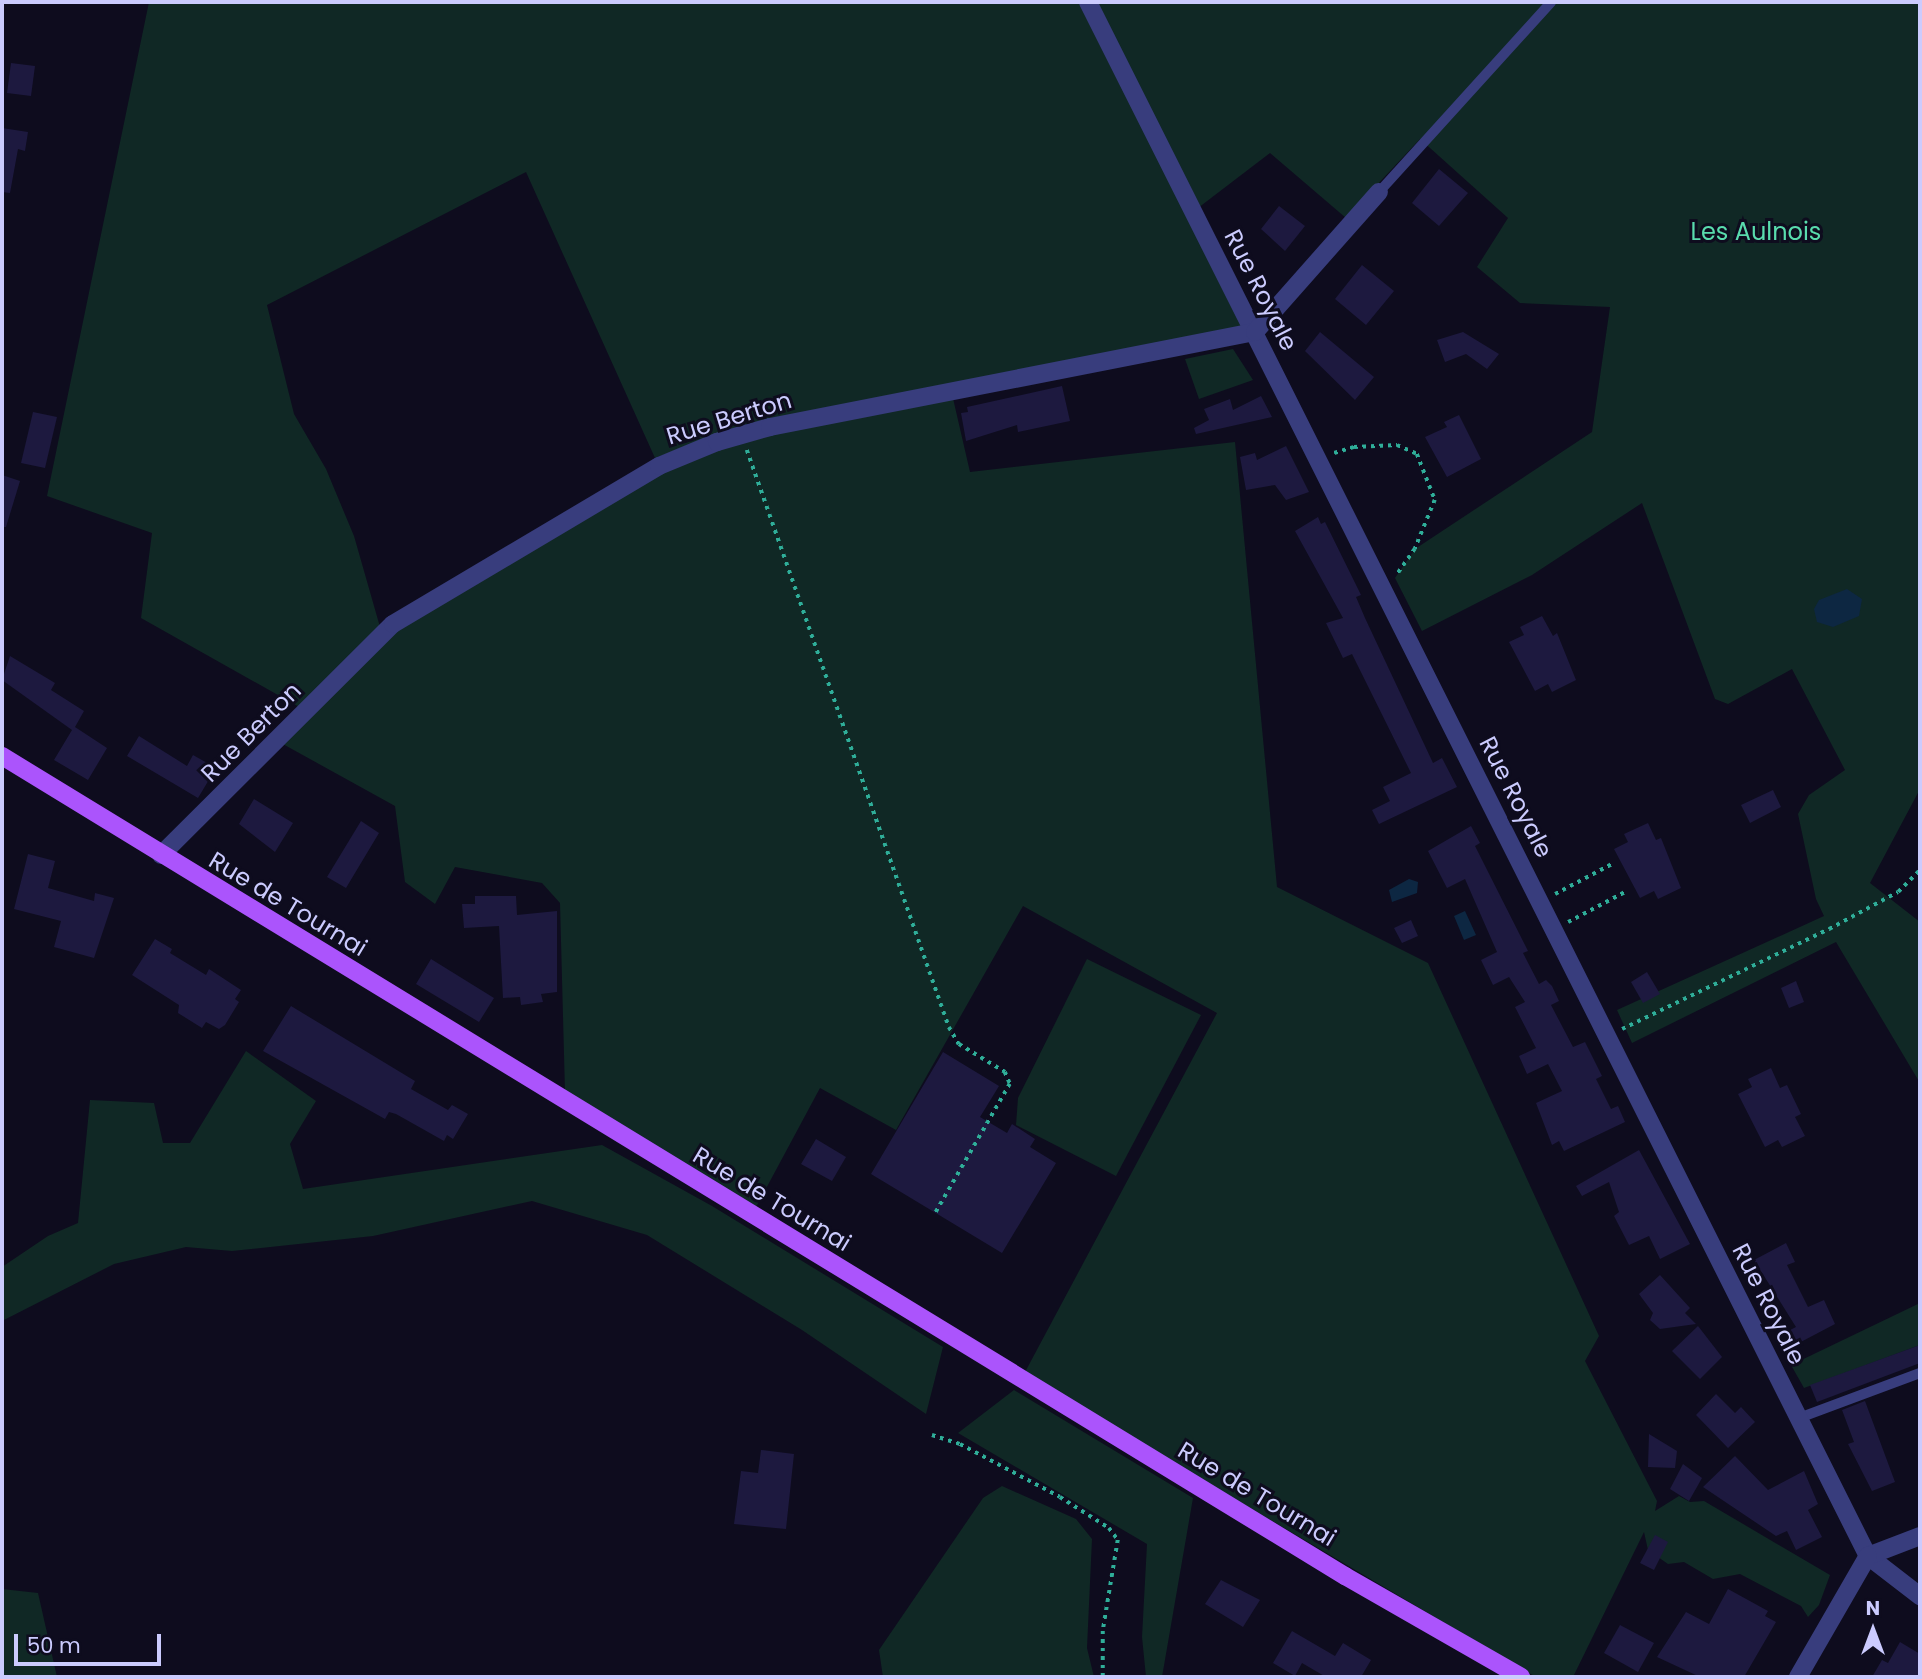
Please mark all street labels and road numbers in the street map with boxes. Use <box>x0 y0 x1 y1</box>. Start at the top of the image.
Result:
street label: Rue Royale <box>1218 225 1304 355</box>
street label: Rue Berton <box>663 385 795 451</box>
street label: Rue Berton <box>195 676 307 788</box>
street label: Rue Royale <box>1473 732 1559 862</box>
street label: Rue de Tournai <box>204 846 372 962</box>
street label: Rue de Tournai <box>688 1141 856 1257</box>
street label: Rue Royale <box>1726 1239 1812 1369</box>
street label: Rue de Tournai <box>1173 1436 1341 1552</box>

